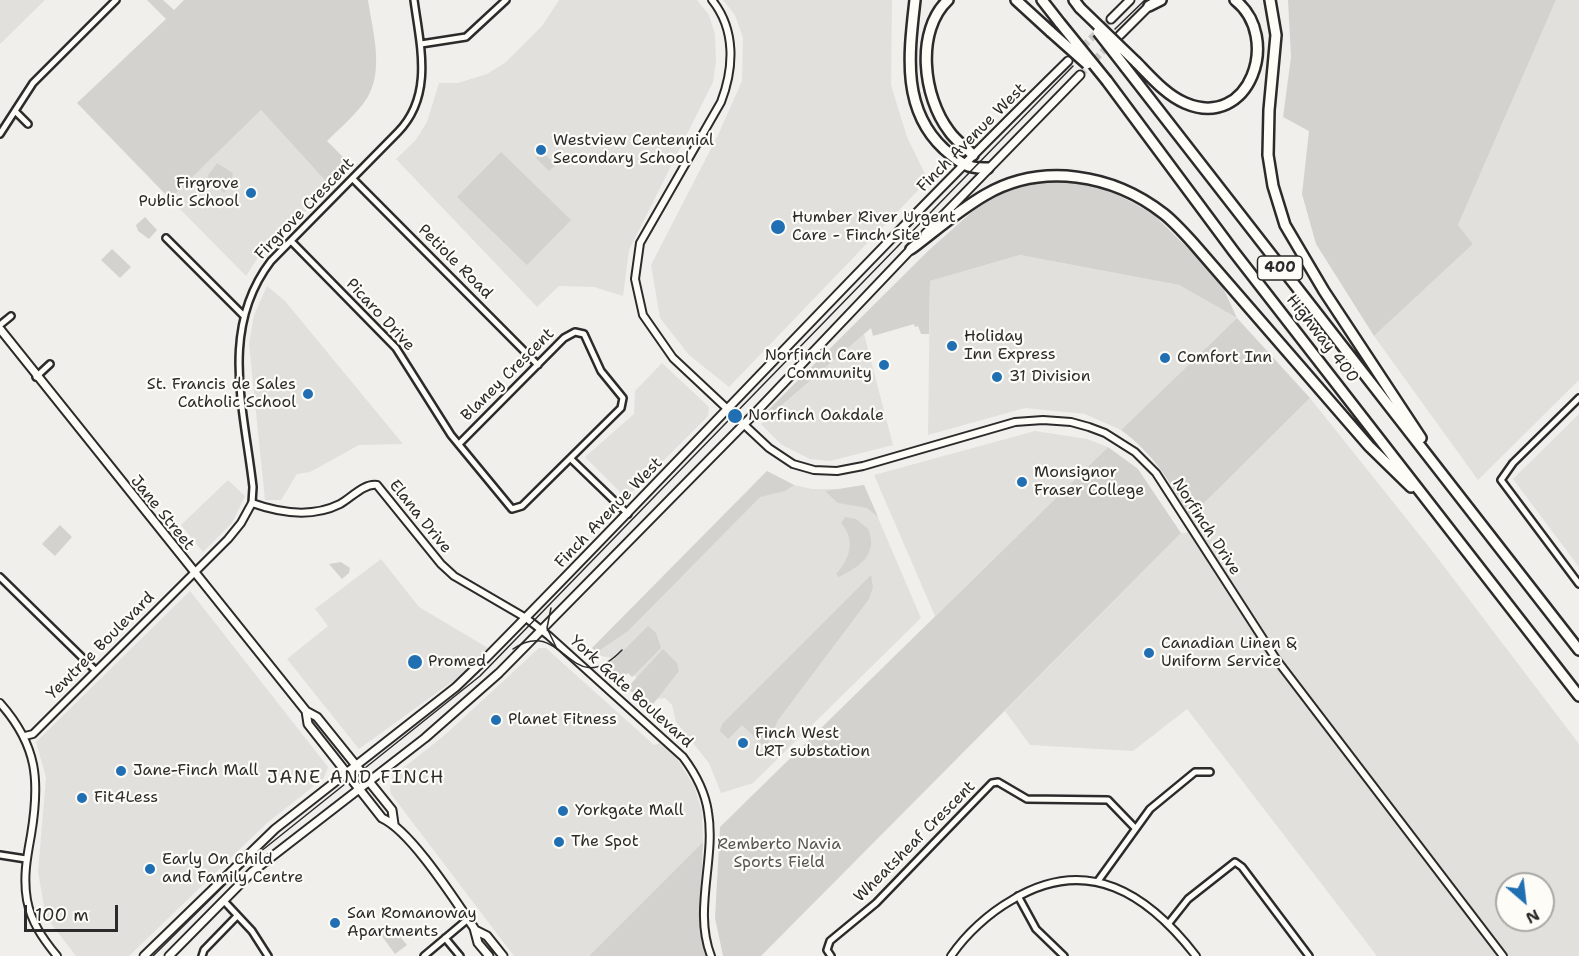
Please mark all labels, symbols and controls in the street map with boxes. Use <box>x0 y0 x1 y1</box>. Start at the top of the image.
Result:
street label: Finch Avenue West <box>914 80 1030 196</box>
place label: Westview Centennial Secondary School <box>553 131 714 169</box>
marker: Westview Centennial Secondary School <box>534 143 548 157</box>
street label: Firgrove Crescent <box>251 154 359 264</box>
place label: Firgrove Public School <box>139 174 239 212</box>
marker: Firgrove Public School <box>244 186 258 200</box>
place label: Humber River Urgent Care - Finch Site <box>792 208 956 246</box>
marker: Humber River Urgent Care - Finch Site <box>769 218 787 236</box>
street label: Petiole Road <box>414 221 496 303</box>
road number: 400 <box>1258 256 1302 280</box>
street label: Picaro Drive <box>342 275 418 355</box>
street label: Highway 400 <box>1282 291 1362 387</box>
street label: Blaney Crescent <box>458 325 558 425</box>
place label: Holiday Inn Express <box>964 327 1056 365</box>
marker: Holiday Inn Express <box>945 339 959 353</box>
place label: Norfinch Care Community <box>765 346 872 384</box>
place label: Comfort Inn <box>1177 348 1272 368</box>
marker: Comfort Inn <box>1158 351 1172 365</box>
marker: Norfinch Care Community <box>877 358 891 372</box>
place label: 31 Division <box>1009 367 1091 387</box>
marker: 31 Division <box>990 370 1004 384</box>
place label: St. Francis de Sales Catholic School <box>147 375 296 413</box>
marker: St. Francis de Sales Catholic School <box>301 387 315 401</box>
place label: Norfinch Oakdale <box>748 406 884 426</box>
marker: Norfinch Oakdale <box>726 407 744 425</box>
street label: Finch Avenue West <box>551 454 667 572</box>
place label: Monsignor Fraser College <box>1034 463 1144 501</box>
street label: Jane Street <box>126 472 198 554</box>
marker: Monsignor Fraser College <box>1015 475 1029 489</box>
street label: Norfinch Drive <box>1168 475 1244 579</box>
street label: Elana Drive <box>385 476 455 558</box>
street label: Yewtree Boulevard <box>43 588 159 704</box>
street label: York Gate Boulevard <box>566 632 696 752</box>
place label: Canadian Linen & Uniform Service <box>1161 634 1296 672</box>
marker: Canadian Linen & Uniform Service <box>1142 646 1156 660</box>
place label: Promed <box>428 652 486 672</box>
marker: Promed <box>406 653 424 671</box>
place label: Planet Fitness <box>508 710 617 730</box>
marker: Planet Fitness <box>489 713 503 727</box>
place label: Finch West LRT substation <box>755 724 870 762</box>
marker: Finch West LRT substation <box>736 736 750 750</box>
place label: Jane-Finch Mall <box>133 761 258 781</box>
marker: Jane-Finch Mall <box>114 764 128 778</box>
district label: JANE AND FINCH <box>267 767 445 789</box>
street label: Wheatsheaf Crescent <box>850 777 980 907</box>
place label: Fit4Less <box>94 788 158 808</box>
marker: Fit4Less <box>75 791 89 805</box>
place label: Yorkgate Mall <box>575 801 684 821</box>
marker: Yorkgate Mall <box>556 804 570 818</box>
place label: The Spot <box>571 832 639 852</box>
marker: The Spot <box>552 835 566 849</box>
park label: Remberto Navia Sports Field <box>717 835 841 873</box>
place label: Early On Child and Family Centre <box>162 850 303 888</box>
marker: Early On Child and Family Centre <box>143 862 157 876</box>
north arrow <box>1495 872 1555 932</box>
scale bar <box>27 893 122 931</box>
text: 100 m <box>35 903 89 927</box>
place label: San Romanoway Apartments <box>347 904 477 942</box>
text: N <box>1522 904 1543 929</box>
marker: San Romanoway Apartments <box>328 916 342 930</box>

